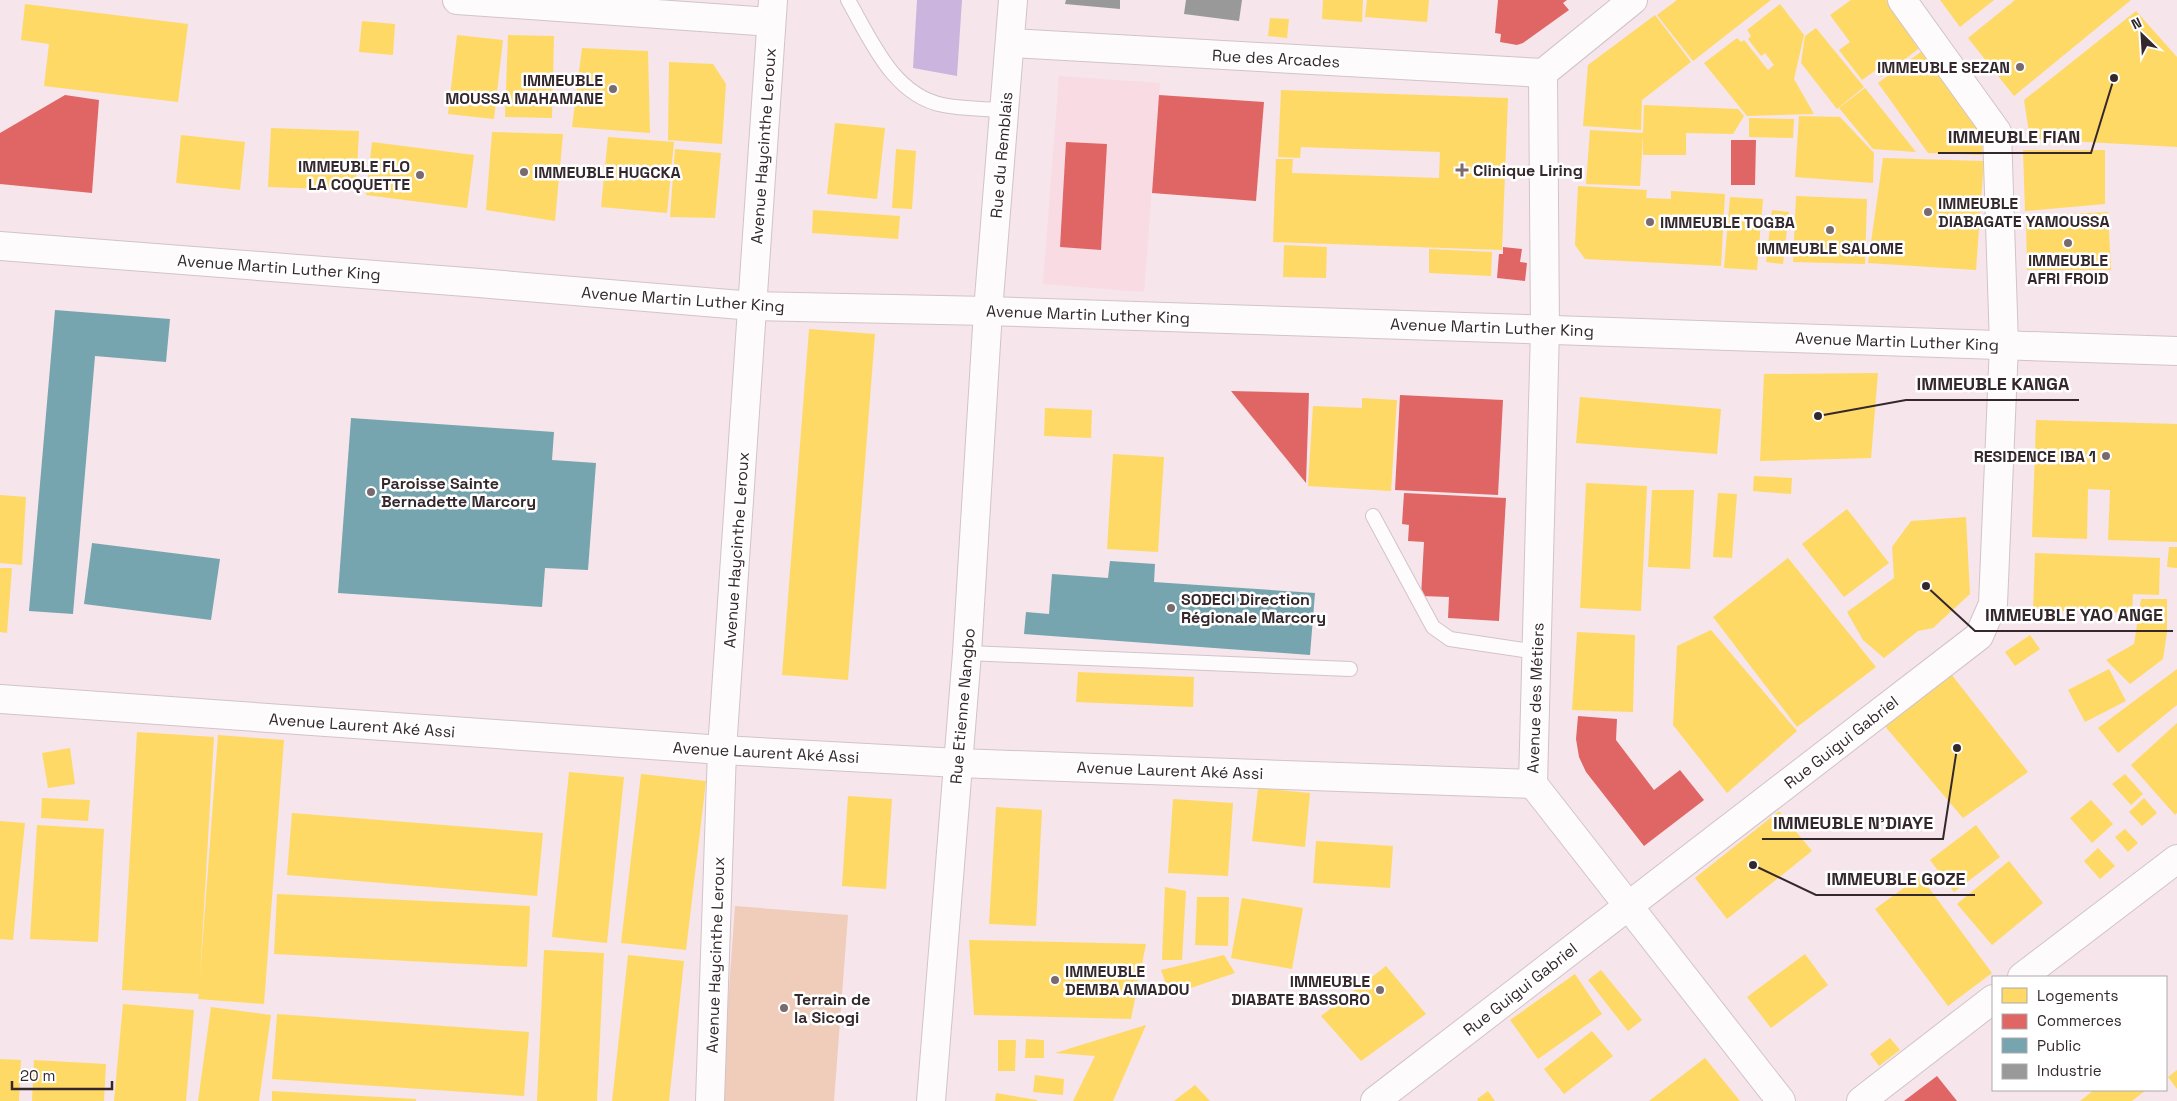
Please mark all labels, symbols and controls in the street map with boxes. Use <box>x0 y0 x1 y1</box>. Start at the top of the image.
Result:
north arrow <box>2117 10 2167 60</box>
text: N <box>2128 13 2145 33</box>
street label: Rue des Arcades <box>1211 45 1341 72</box>
street label: Avenue Haycinthe Leroux <box>746 47 781 245</box>
place label: IMMEUBLE SEZAN <box>1877 57 2010 78</box>
marker: IMMEUBLE SEZAN <box>2014 61 2026 73</box>
place label: IMMEUBLE MOUSSA MAHAMANE <box>445 70 603 109</box>
marker: IMMEUBLE MOUSSA MAHAMANE <box>607 83 619 95</box>
street label: Rue du Remblais <box>986 91 1017 219</box>
callout: IMMEUBLE FIAN <box>1938 120 2091 153</box>
text: IMMEUBLE FIAN <box>1948 125 2080 148</box>
place label: IMMEUBLE FLO LA COQUETTE <box>298 156 410 195</box>
place label: Clinique Liring <box>1473 160 1583 181</box>
place label: IMMEUBLE HUGCKA <box>534 162 681 183</box>
marker: Clinique Liring <box>1455 163 1469 177</box>
marker: IMMEUBLE HUGCKA <box>518 166 530 178</box>
marker: IMMEUBLE FLO LA COQUETTE <box>414 169 426 181</box>
place label: IMMEUBLE DIABAGATE YAMOUSSA <box>1938 193 2110 232</box>
marker: IMMEUBLE DIABAGATE YAMOUSSA <box>1922 206 1934 218</box>
place label: IMMEUBLE TOGBA <box>1660 212 1795 233</box>
marker: IMMEUBLE TOGBA <box>1644 216 1656 228</box>
marker: IMMEUBLE SALOME <box>1824 224 1836 236</box>
marker: IMMEUBLE AFRI FROID <box>2062 237 2074 249</box>
place label: IMMEUBLE SALOME <box>1757 238 1903 259</box>
street label: Avenue Martin Luther King <box>177 250 381 285</box>
place label: IMMEUBLE AFRI FROID <box>2027 250 2109 289</box>
street label: Avenue Martin Luther King <box>581 282 785 317</box>
street label: Avenue Martin Luther King <box>986 300 1190 329</box>
street label: Avenue Martin Luther King <box>1390 313 1594 342</box>
street label: Avenue Martin Luther King <box>1795 327 1999 356</box>
callout: IMMEUBLE KANGA <box>1906 367 2079 400</box>
text: IMMEUBLE KANGA <box>1917 372 2070 395</box>
place label: RESIDENCE IBA 1 <box>1974 446 2096 467</box>
marker: RESIDENCE IBA 1 <box>2100 450 2112 462</box>
street label: Avenue Haycinthe Leroux <box>719 451 754 649</box>
place label: Paroisse Sainte Bernadette Marcory <box>381 473 536 512</box>
marker: Paroisse Sainte Bernadette Marcory <box>365 486 377 498</box>
place label: SODECI Direction Régionale Marcory <box>1181 589 1326 628</box>
callout: IMMEUBLE YAO ANGE <box>1975 598 2173 631</box>
marker: SODECI Direction Régionale Marcory <box>1165 602 1177 614</box>
text: IMMEUBLE YAO ANGE <box>1985 603 2163 626</box>
street label: Avenue des Métiers <box>1522 622 1549 774</box>
street label: Rue Etienne Nangbo <box>945 627 980 785</box>
street label: Rue Guigui Gabriel <box>1780 691 1903 794</box>
street label: Avenue Laurent Aké Assi <box>268 709 456 742</box>
street label: Avenue Laurent Aké Assi <box>672 737 860 768</box>
street label: Avenue Laurent Aké Assi <box>1076 757 1264 784</box>
callout: IMMEUBLE N'DIAYE <box>1762 806 1943 839</box>
text: IMMEUBLE N'DIAYE <box>1773 811 1933 834</box>
street label: Avenue Haycinthe Leroux <box>702 856 729 1054</box>
callout: IMMEUBLE GOZE <box>1816 862 1975 895</box>
text: IMMEUBLE GOZE <box>1826 867 1966 890</box>
street label: Rue Guigui Gabriel <box>1459 938 1582 1041</box>
place label: IMMEUBLE DEMBA AMADOU <box>1065 961 1190 1000</box>
place label: IMMEUBLE DIABATE BASSORO <box>1231 971 1370 1010</box>
marker: IMMEUBLE DEMBA AMADOU <box>1049 974 1061 986</box>
legend <box>1992 976 2167 1091</box>
marker: IMMEUBLE DIABATE BASSORO <box>1374 984 1386 996</box>
text: Logements <box>2037 986 2119 1005</box>
place label: Terrain de la Sicogi <box>794 989 870 1028</box>
marker: Terrain de la Sicogi <box>778 1002 790 1014</box>
text: Commerces <box>2037 1011 2122 1030</box>
text: Public <box>2037 1036 2081 1055</box>
scale bar <box>12 1058 112 1090</box>
text: Industrie <box>2037 1061 2102 1080</box>
text: 20 m <box>20 1066 55 1085</box>

